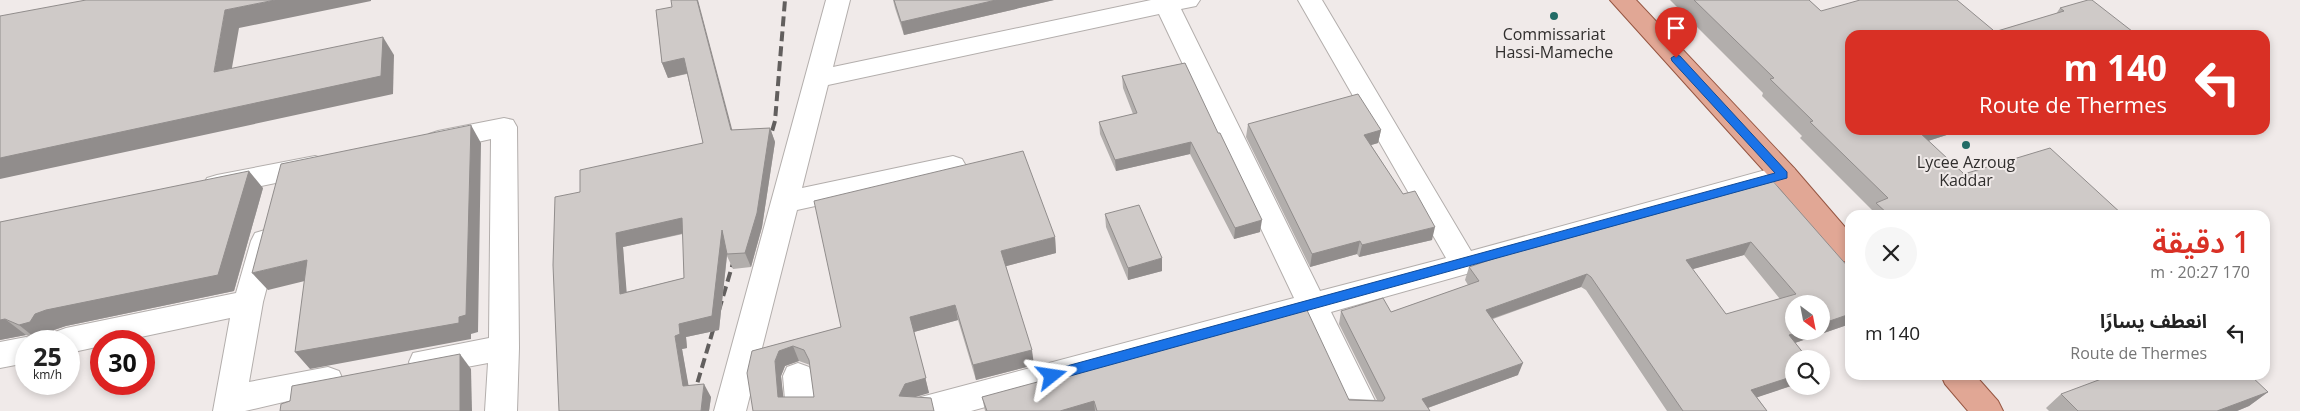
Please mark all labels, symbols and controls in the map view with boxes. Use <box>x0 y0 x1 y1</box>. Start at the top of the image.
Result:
pin <box>1655 7 1697 58</box>
marker: Commissariat Hassi-Mameche <box>1548 10 1560 22</box>
icon: arrive <box>1662 14 1690 42</box>
place label: Commissariat Hassi-Mameche <box>1495 23 1613 63</box>
text: 140 m <box>2063 44 2167 91</box>
icon: left <box>2185 50 2250 115</box>
text: Route de Thermes <box>1979 89 2167 119</box>
marker: Lycee Azroug Kaddar <box>1960 139 1972 151</box>
place label: Lycee Azroug Kaddar <box>1917 151 2016 191</box>
text: 1 دقيقة <box>2152 221 2250 262</box>
button: close <box>1865 227 1917 279</box>
text: 170 m · 20:27 <box>2150 261 2250 283</box>
north arrow <box>1785 295 1830 340</box>
map controls <box>1785 295 1830 395</box>
text: انعطف يسارًا <box>2100 308 2207 334</box>
icon: left <box>2222 319 2250 347</box>
text: 140 m <box>1865 320 1920 346</box>
speed limit sign: 30 <box>90 330 155 395</box>
text: 25 <box>33 339 62 373</box>
text: Route de Thermes <box>2070 342 2207 364</box>
position arrow <box>1025 349 1077 401</box>
button: search <box>1785 350 1830 395</box>
text: km/h <box>33 366 62 383</box>

